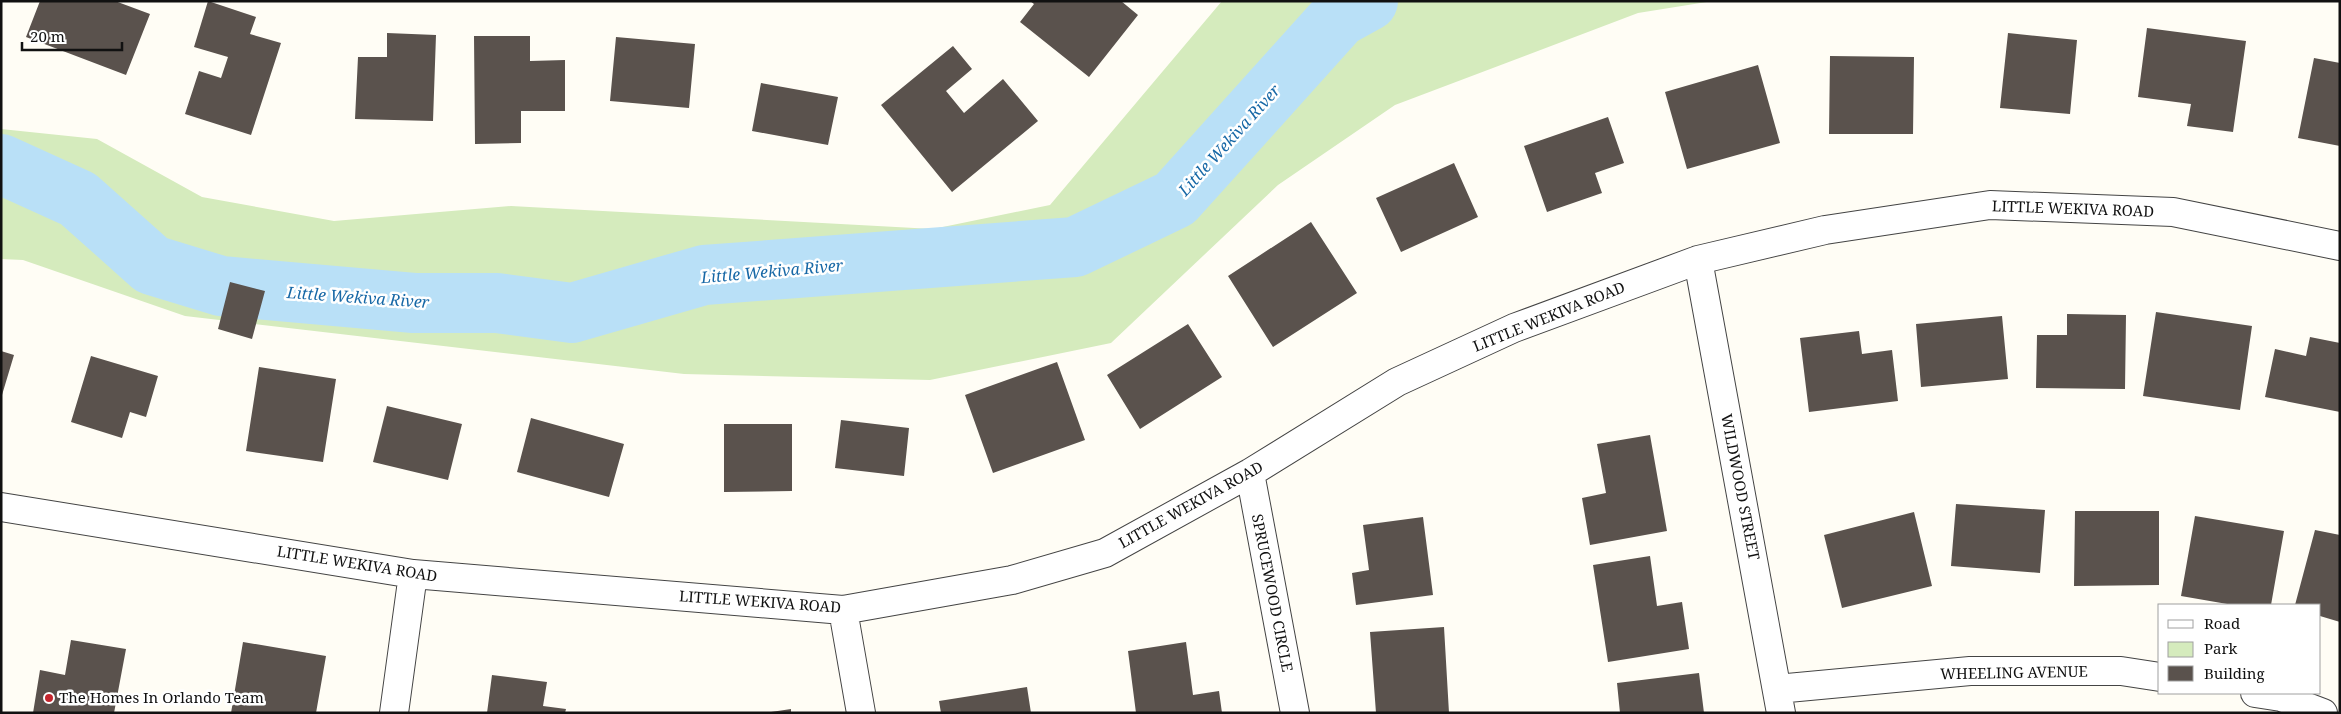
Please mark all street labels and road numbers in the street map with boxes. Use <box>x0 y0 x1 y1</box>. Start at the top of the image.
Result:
street label: LITTLE WEKIVA ROAD <box>1992 195 2154 221</box>
street label: LITTLE WEKIVA ROAD <box>1470 276 1628 356</box>
street label: WILDWOOD STREET <box>1717 412 1765 562</box>
street label: LITTLE WEKIVA ROAD <box>1115 456 1266 552</box>
street label: SPRUCEWOOD CIRCLE <box>1248 512 1298 674</box>
street label: LITTLE WEKIVA ROAD <box>276 540 439 586</box>
street label: LITTLE WEKIVA ROAD <box>678 585 842 617</box>
street label: WHEELING AVENUE <box>1940 661 2088 683</box>

